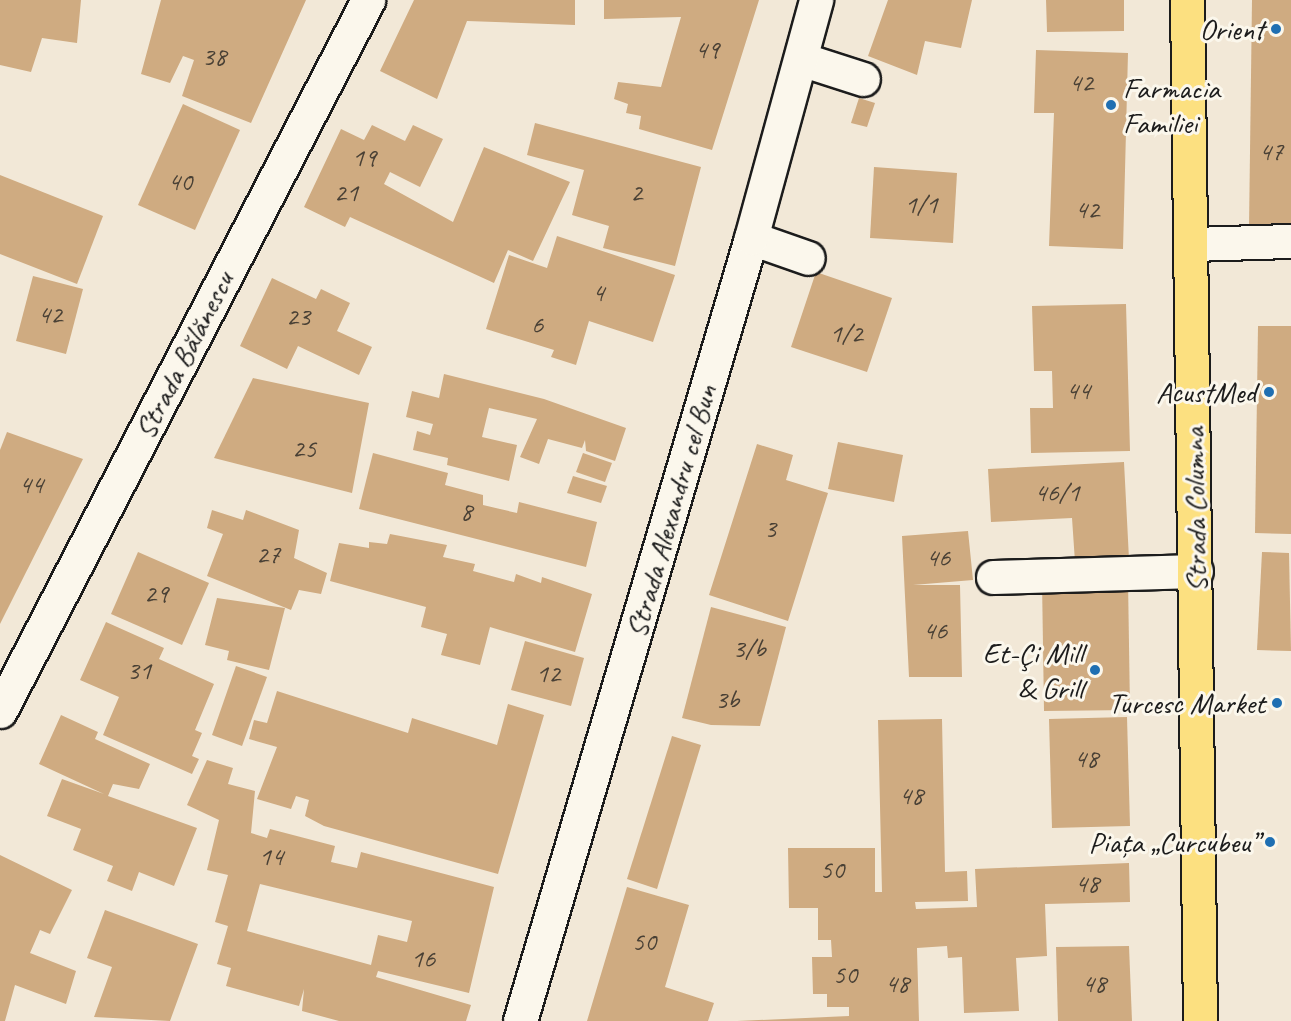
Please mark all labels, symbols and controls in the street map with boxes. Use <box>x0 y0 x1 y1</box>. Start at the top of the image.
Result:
place label: Orient <box>1199 11 1264 47</box>
marker: Orient <box>1269 22 1283 36</box>
house number: 49 <box>695 34 719 66</box>
house number: 38 <box>202 41 226 73</box>
house number: 42 <box>1069 67 1093 99</box>
place label: Farmacia Familiei <box>1123 70 1220 140</box>
marker: Farmacia Familiei <box>1104 98 1118 112</box>
house number: 47 <box>1259 136 1283 168</box>
house number: 19 <box>352 142 376 174</box>
house number: 40 <box>168 166 192 198</box>
house number: 21 <box>334 177 358 209</box>
house number: 2 <box>630 177 642 209</box>
house number: 1/1 <box>904 189 938 221</box>
house number: 42 <box>1075 194 1099 226</box>
street label: Strada Bălănescu <box>126 265 242 445</box>
house number: 4 <box>592 277 604 309</box>
house number: 42 <box>38 299 62 331</box>
house number: 23 <box>286 301 310 333</box>
house number: 6 <box>531 309 543 341</box>
house number: 1/2 <box>829 318 863 350</box>
place label: AcustMed <box>1156 374 1256 410</box>
house number: 44 <box>1066 375 1090 407</box>
street label: Strada Alexandru cel Bun <box>618 381 724 641</box>
marker: AcustMed <box>1260 383 1278 401</box>
street label: Strada Columna <box>1176 427 1214 593</box>
house number: 25 <box>292 433 316 465</box>
house number: 44 <box>19 469 43 501</box>
house number: 46/1 <box>1034 477 1080 509</box>
house number: 8 <box>460 496 472 528</box>
house number: 3 <box>764 513 776 545</box>
house number: 27 <box>256 539 280 571</box>
house number: 46 <box>926 542 950 574</box>
house number: 29 <box>144 578 168 610</box>
house number: 46 <box>923 615 947 647</box>
house number: 3/b <box>733 633 765 665</box>
place label: Et-Çi Mill & Grill <box>982 635 1083 706</box>
house number: 31 <box>127 655 151 687</box>
house number: 12 <box>536 658 560 690</box>
marker: Et-Çi Mill & Grill <box>1088 663 1102 677</box>
house number: 3b <box>715 684 739 716</box>
place label: Turcesc Market <box>1108 685 1265 721</box>
marker: Turcesc Market <box>1270 696 1284 710</box>
house number: 48 <box>1074 743 1098 775</box>
house number: 48 <box>899 780 923 812</box>
place label: Piața „Curcubeu” <box>1089 824 1258 860</box>
marker: Piața „Curcubeu” <box>1263 835 1277 849</box>
house number: 14 <box>259 841 283 873</box>
house number: 50 <box>820 854 844 886</box>
house number: 48 <box>1075 868 1099 900</box>
house number: 50 <box>632 926 656 958</box>
house number: 16 <box>411 943 435 975</box>
house number: 50 <box>833 959 857 991</box>
house number: 48 <box>885 968 909 1000</box>
house number: 48 <box>1082 968 1106 1000</box>

